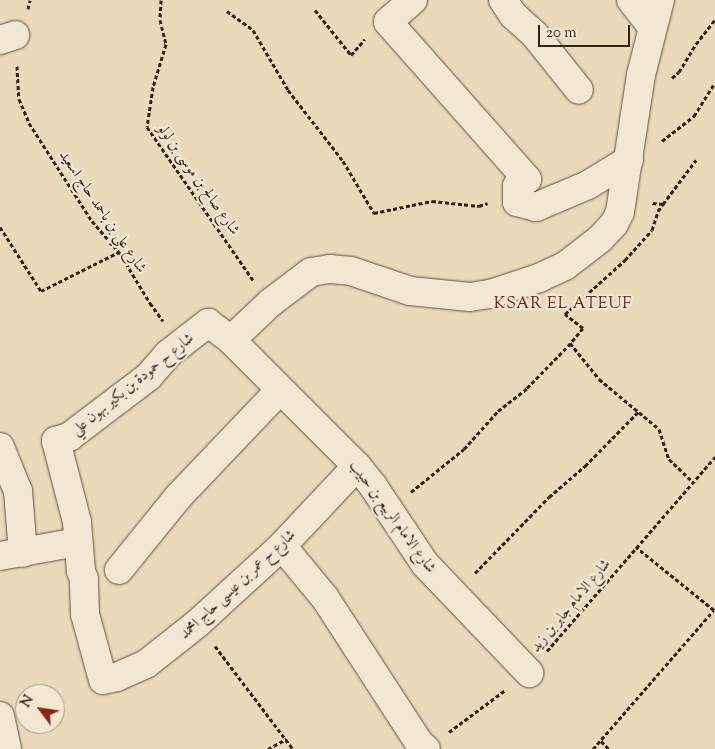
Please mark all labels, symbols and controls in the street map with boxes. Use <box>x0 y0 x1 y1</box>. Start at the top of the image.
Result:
scale bar <box>540 15 632 47</box>
text: 20 m <box>546 23 577 44</box>
street label: شارع صالح بن موسى بن لولو <box>153 121 243 239</box>
street label: شارع علي بن باحمد حاج اسعيد <box>54 147 150 277</box>
district label: KSAR EL ATEUF <box>492 295 634 315</box>
street label: شارع ح حمودة بن بكير بهون علي <box>68 330 198 440</box>
street label: شارع الامام الربيع بن حبيب <box>345 457 439 577</box>
street label: شارع ح عمر بن عيسى حاج امحمد <box>176 527 300 643</box>
street label: شارع الامام جابر بن زيد <box>527 556 615 656</box>
north arrow <box>15 684 65 734</box>
text: N <box>17 692 39 712</box>

